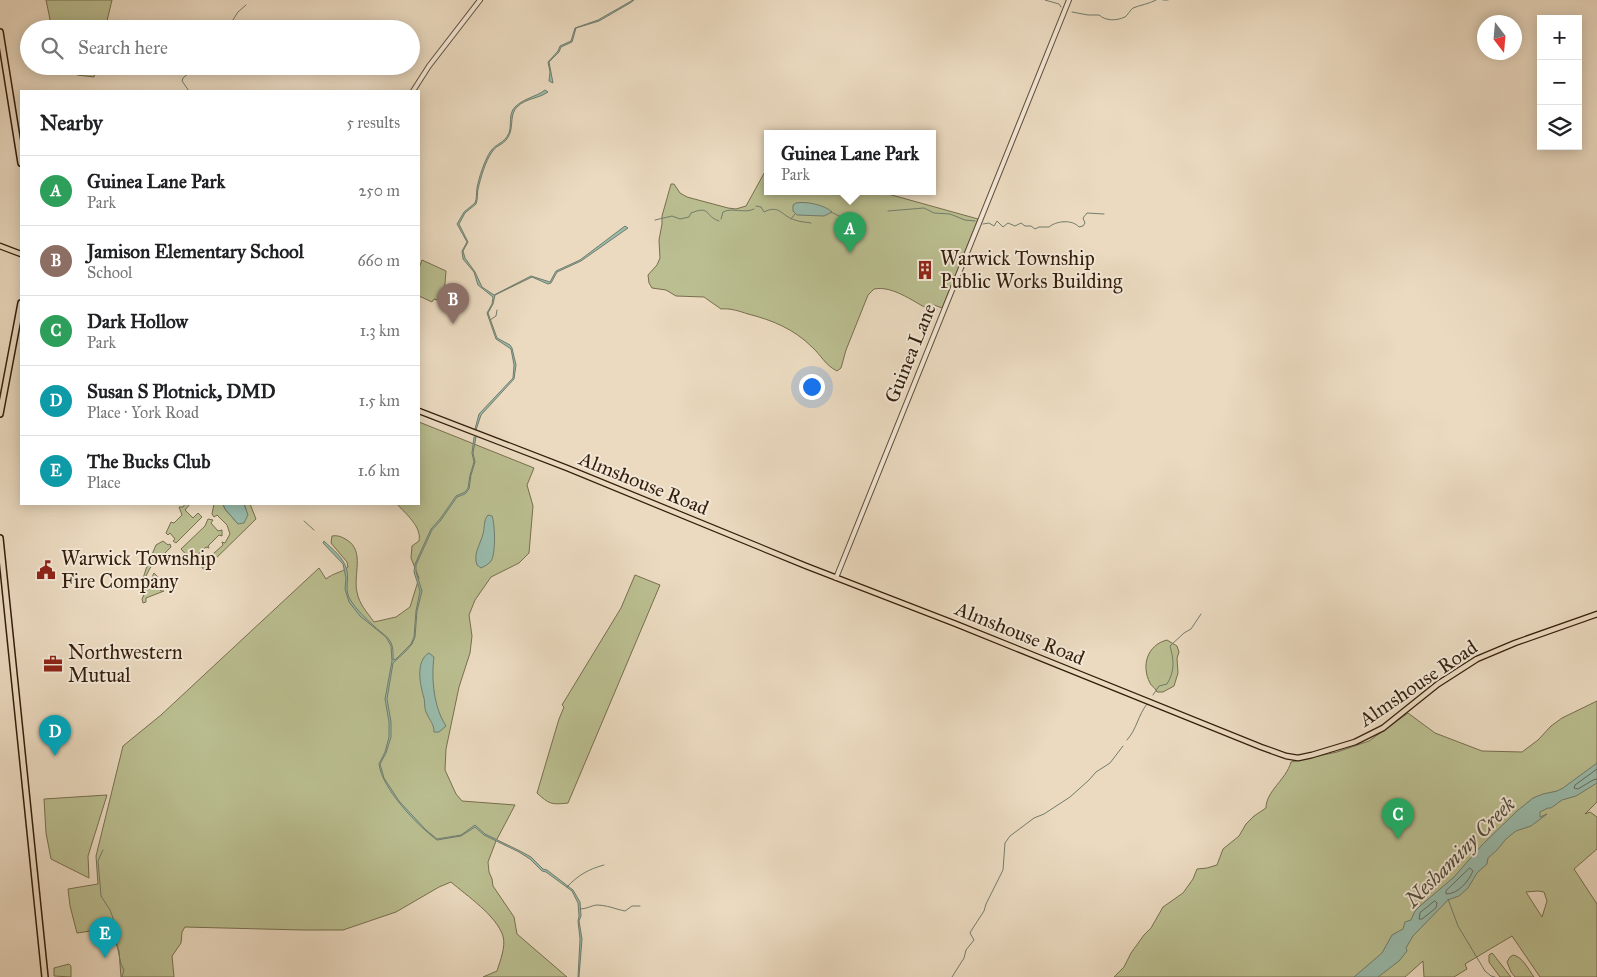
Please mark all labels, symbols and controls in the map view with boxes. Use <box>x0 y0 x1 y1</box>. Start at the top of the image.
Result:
north arrow <box>1477 15 1522 60</box>
map controls <box>1537 15 1582 150</box>
button: + <box>1537 15 1582 60</box>
search box <box>20 20 420 75</box>
icon: search <box>38 34 66 62</box>
text: Search here <box>78 36 168 59</box>
button: − <box>1537 60 1582 105</box>
button: layers <box>1537 105 1582 150</box>
text: Nearby <box>40 110 103 136</box>
text: 5 results <box>346 113 400 132</box>
popup <box>764 130 936 195</box>
text: Guinea Lane Park <box>781 142 919 165</box>
text: Park <box>781 165 810 184</box>
text: Guinea Lane Park <box>87 170 225 193</box>
text: A <box>51 181 61 200</box>
text: 250 m <box>359 181 400 200</box>
text: Park <box>87 193 116 212</box>
pin: A <box>834 212 866 253</box>
text: Jamison Elementary School <box>87 240 304 263</box>
place label: Warwick Township Public Works Building <box>940 246 1123 294</box>
text: B <box>51 251 61 270</box>
text: 660 m <box>357 251 400 270</box>
building icon: Warwick Township Public Works Building <box>914 259 936 281</box>
text: School <box>87 263 132 282</box>
pin: B <box>437 283 469 324</box>
street label: Guinea Lane <box>879 300 941 406</box>
text: Dark Hollow <box>87 310 188 333</box>
text: C <box>51 321 61 340</box>
text: 1.3 km <box>360 321 400 340</box>
text: Park <box>87 333 116 352</box>
your location <box>799 374 825 400</box>
text: Susan S Plotnick, DMD <box>87 380 275 403</box>
text: D <box>50 391 62 410</box>
text: 1.5 km <box>359 391 400 410</box>
text: Place · York Road <box>87 403 199 422</box>
street label: Almshouse Road <box>575 446 712 520</box>
text: The Bucks Club <box>87 450 210 473</box>
text: E <box>50 461 62 480</box>
text: 1.6 km <box>358 461 400 480</box>
text: Place <box>87 473 121 492</box>
place label: Warwick Township Fire Company <box>61 546 216 593</box>
public building icon: Warwick Township Fire Company <box>35 559 57 581</box>
street label: Almshouse Road <box>951 596 1088 670</box>
street label: Almshouse Road <box>1353 635 1482 732</box>
place label: Northwestern Mutual <box>68 640 183 687</box>
office icon: Northwestern Mutual <box>42 653 64 675</box>
pin: D <box>39 715 71 756</box>
water label: Neshaminy Creek <box>1399 791 1521 913</box>
pin: C <box>1382 798 1414 839</box>
pin: E <box>89 917 121 958</box>

